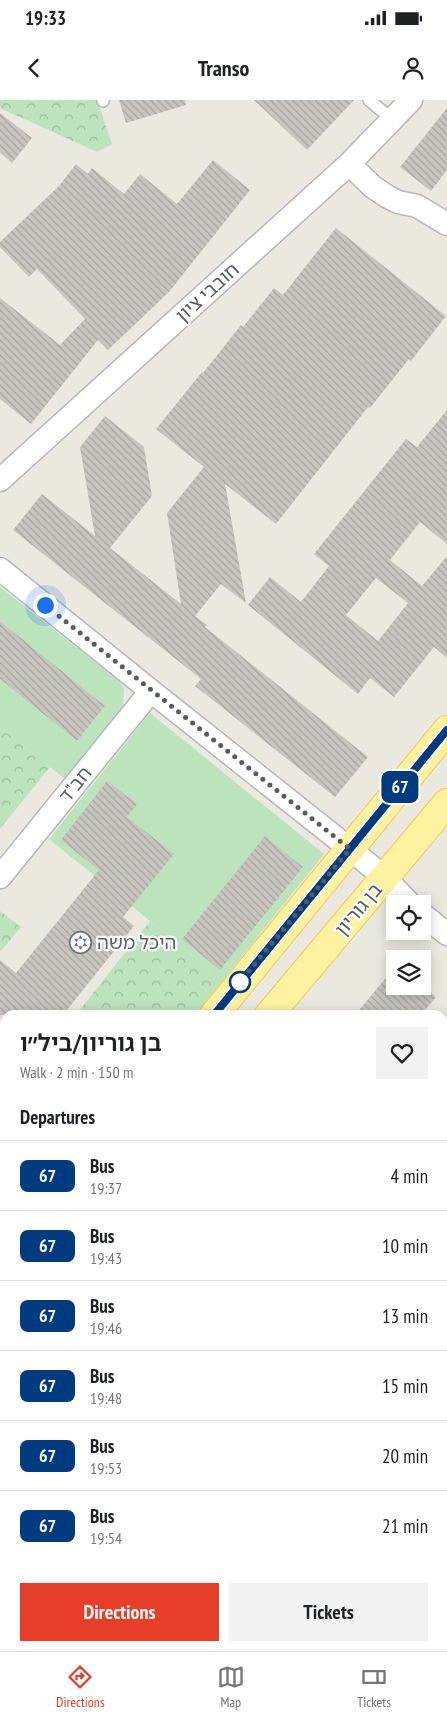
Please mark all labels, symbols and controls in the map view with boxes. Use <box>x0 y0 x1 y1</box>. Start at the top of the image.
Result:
text: 19:33 <box>25 6 66 30</box>
icon: back <box>20 54 48 82</box>
text: Transo <box>198 54 249 82</box>
icon: person <box>399 54 427 82</box>
street label: חובבי ציון <box>170 257 244 327</box>
your location <box>33 593 58 618</box>
street label: חב"ד <box>53 761 97 807</box>
line badge: 67 <box>378 771 422 803</box>
text: 67 <box>391 775 409 798</box>
street label: בן גוריון <box>329 878 387 940</box>
map controls <box>386 895 431 995</box>
button: locate <box>386 895 431 940</box>
synagogue icon: היכל משה <box>69 930 93 954</box>
place label: היכל משה <box>97 930 176 954</box>
button: layers <box>386 950 431 995</box>
unlabelled marker <box>229 971 251 993</box>
text: בן גוריון/ביל״ו <box>20 1027 162 1058</box>
button: heart <box>376 1027 428 1079</box>
text: Walk · 2 min · 150 m <box>20 1062 133 1082</box>
text: Departures <box>20 1105 95 1129</box>
text: Bus <box>90 1154 114 1178</box>
text: 67 <box>39 1164 56 1187</box>
text: 4 min <box>391 1164 428 1188</box>
text: 19:37 <box>90 1178 122 1198</box>
text: Bus <box>90 1224 114 1248</box>
text: 67 <box>39 1234 56 1257</box>
text: 10 min <box>382 1234 428 1258</box>
text: 19:43 <box>90 1248 122 1268</box>
text: Bus <box>90 1294 114 1318</box>
text: 67 <box>39 1304 56 1327</box>
text: 13 min <box>382 1304 428 1328</box>
text: 19:46 <box>90 1318 122 1338</box>
text: Bus <box>90 1364 114 1388</box>
text: 67 <box>39 1374 56 1397</box>
text: 15 min <box>382 1374 428 1398</box>
text: 19:48 <box>90 1388 122 1408</box>
text: Bus <box>90 1434 114 1458</box>
text: 67 <box>39 1444 56 1467</box>
text: 20 min <box>382 1444 428 1468</box>
text: 19:53 <box>90 1458 122 1478</box>
text: Bus <box>90 1504 114 1528</box>
text: 67 <box>39 1514 56 1537</box>
text: 21 min <box>382 1514 428 1538</box>
text: 19:54 <box>90 1528 122 1548</box>
button: Directions <box>20 1583 219 1641</box>
button: Tickets <box>229 1583 428 1641</box>
tab: Directions <box>56 1663 105 1711</box>
tab: Map <box>217 1663 245 1711</box>
tab: Tickets <box>357 1663 391 1711</box>

